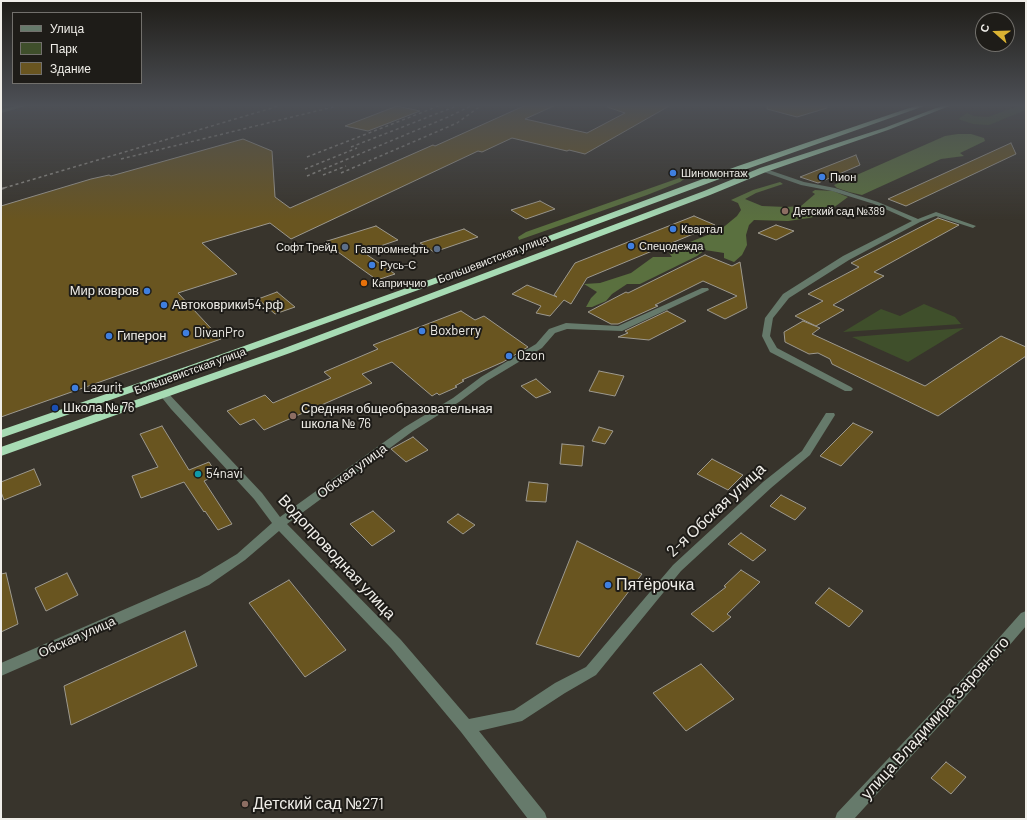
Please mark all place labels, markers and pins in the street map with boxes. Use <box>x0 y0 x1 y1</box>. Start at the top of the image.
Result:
place label: Шиномонтаж <box>681 166 748 180</box>
marker: Шиномонтаж <box>668 168 678 178</box>
place label: Пион <box>830 170 856 184</box>
marker: Пион <box>817 172 827 182</box>
place label: Детский сад №389 <box>793 204 885 218</box>
marker: Детский сад №389 <box>780 206 790 216</box>
place label: Квартал <box>681 222 723 236</box>
marker: Квартал <box>668 224 678 234</box>
place label: Спецодежда <box>639 239 703 253</box>
place label: Софт Трейд <box>276 240 337 254</box>
marker: Спецодежда <box>626 241 636 251</box>
marker: Софт Трейд <box>340 242 350 252</box>
place label: Газпромнефть <box>355 242 429 256</box>
marker: Газпромнефть <box>432 244 442 254</box>
place label: Русь-С <box>380 258 416 272</box>
marker: Русь-С <box>367 260 377 270</box>
place label: Каприччио <box>372 276 426 290</box>
marker: Каприччио <box>359 278 369 288</box>
place label: Мир ковров <box>70 283 139 299</box>
marker: Мир ковров <box>142 286 152 296</box>
place label: Автоковрики54.рф <box>172 297 283 313</box>
marker: Автоковрики54.рф <box>159 300 169 310</box>
place label: Boxberry <box>430 323 481 339</box>
place label: DivanPro <box>194 325 244 341</box>
marker: Boxberry <box>417 326 427 336</box>
place label: Гиперон <box>117 328 166 344</box>
marker: DivanPro <box>181 328 191 338</box>
marker: Гиперон <box>104 331 114 341</box>
place label: Ozon <box>517 348 545 364</box>
marker: Ozon <box>504 351 514 361</box>
place label: Lazurit <box>83 380 123 396</box>
marker: Lazurit <box>70 383 80 393</box>
place label: Школа № 76 <box>63 400 134 416</box>
place label: Средняя общеобразовательная школа № 76 <box>301 401 493 432</box>
marker: Школа № 76 <box>50 403 60 413</box>
marker: Средняя общеобразовательная школа № 76 <box>288 411 298 421</box>
place label: 54navi <box>206 466 243 482</box>
marker: 54navi <box>193 469 203 479</box>
place label: Пятёрочка <box>616 575 694 595</box>
marker: Пятёрочка <box>603 580 613 590</box>
place label: Детский сад №271 <box>253 794 384 814</box>
marker: Детский сад №271 <box>240 799 250 809</box>

